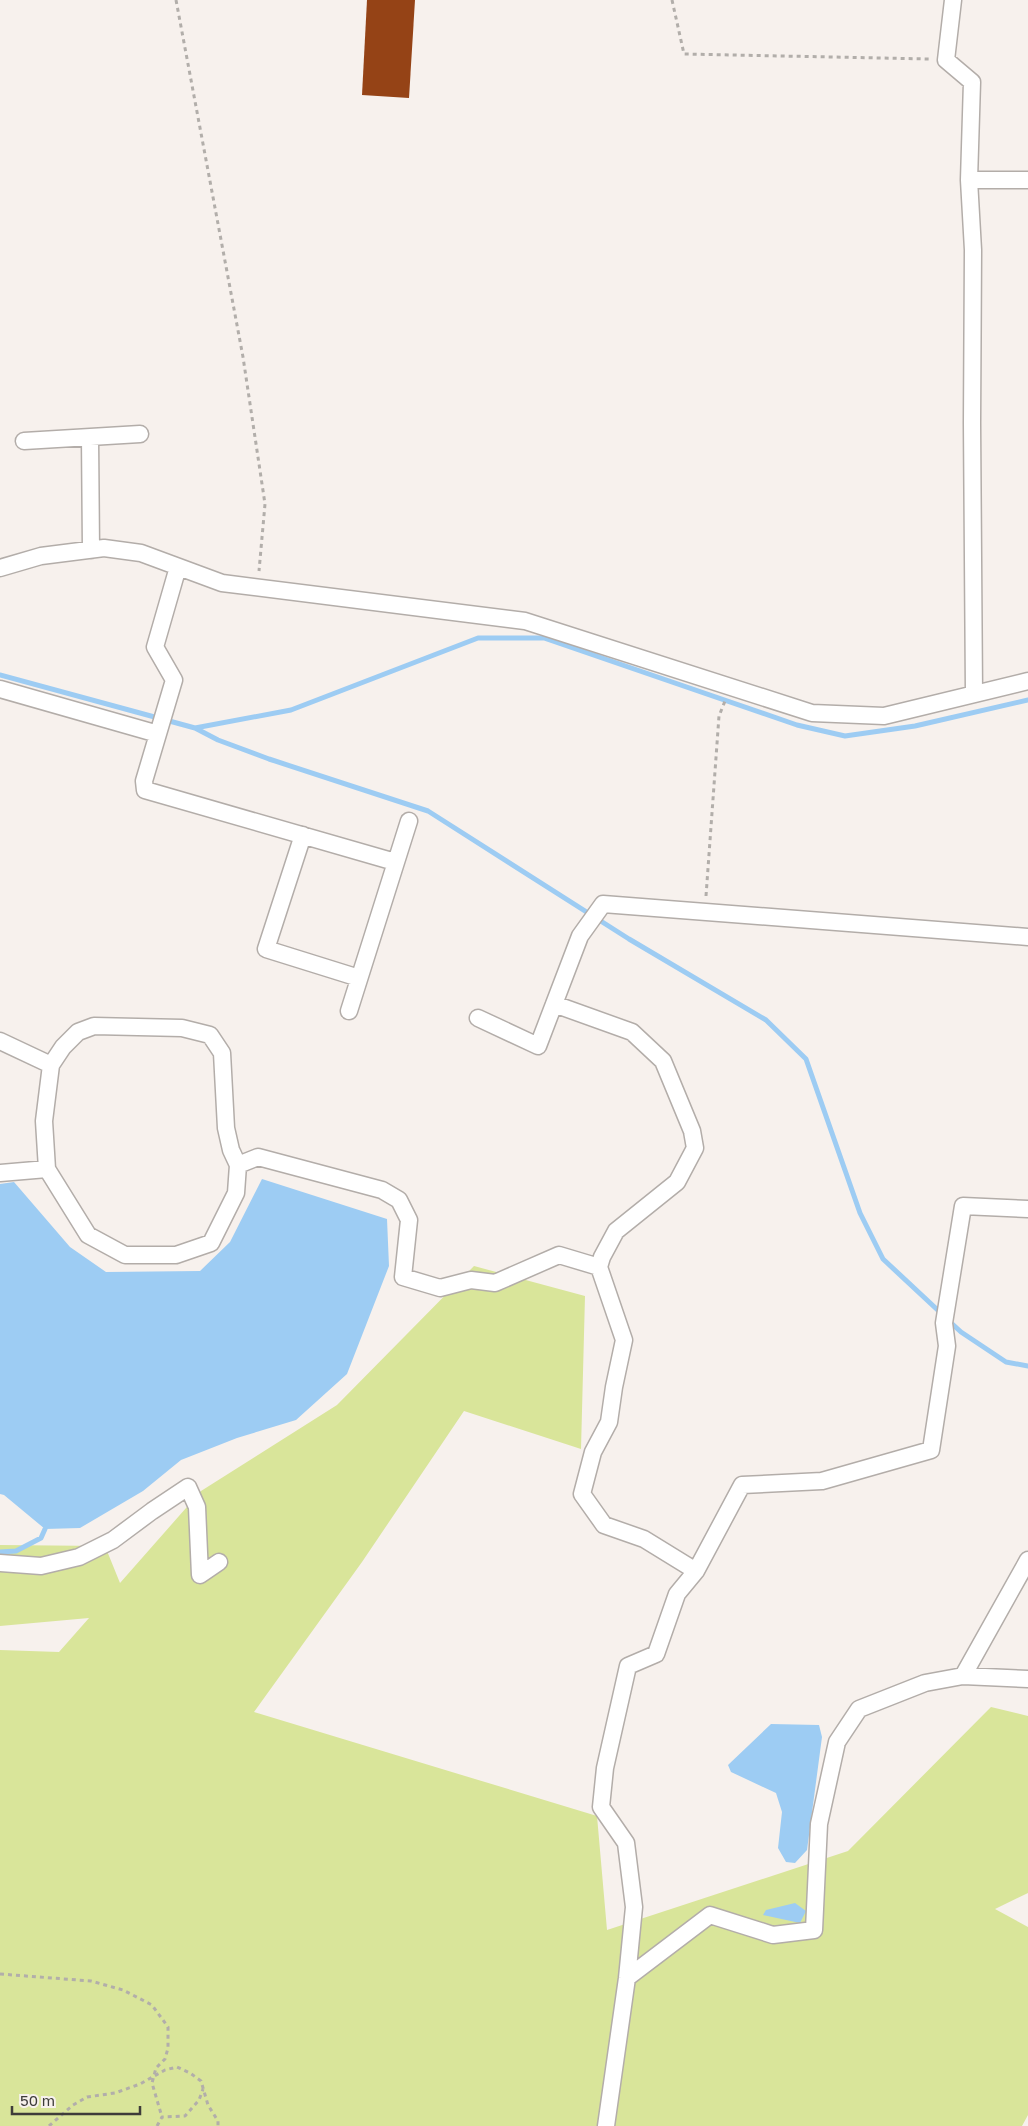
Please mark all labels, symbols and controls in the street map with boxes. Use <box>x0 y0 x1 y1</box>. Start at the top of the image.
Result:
scale bar <box>12 2084 140 2116</box>
text: 50 m <box>20 2091 55 2109</box>

